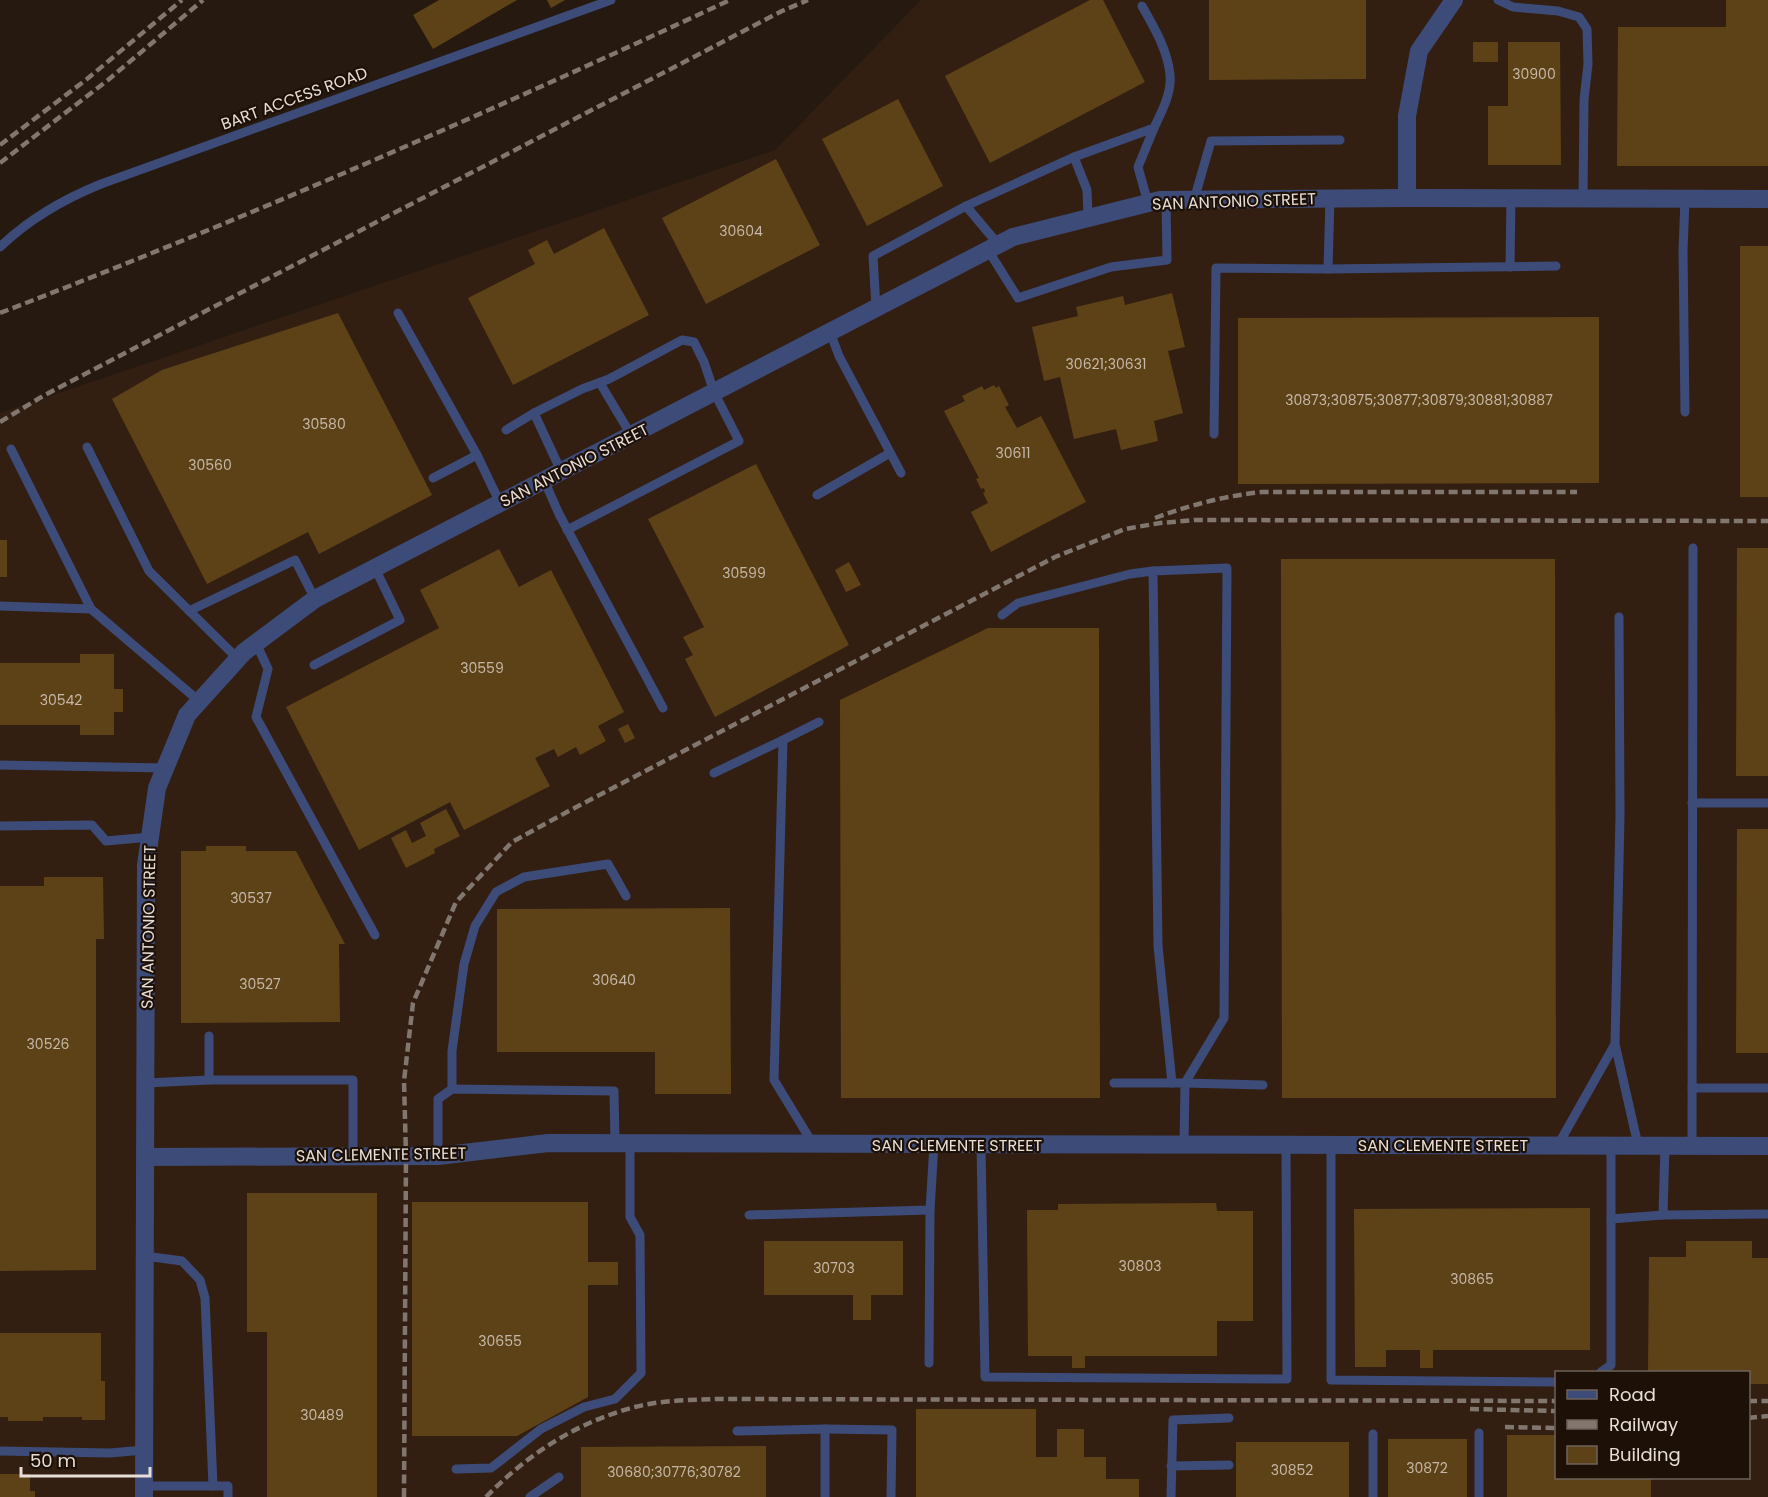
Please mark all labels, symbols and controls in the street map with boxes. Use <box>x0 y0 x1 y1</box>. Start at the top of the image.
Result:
street label: BART ACCESS ROAD <box>218 61 371 136</box>
house number: 30900 <box>1512 64 1556 84</box>
street label: SAN ANTONIO STREET <box>1152 187 1317 216</box>
house number: 30604 <box>719 221 763 241</box>
house number: 30621;30631 <box>1066 354 1146 374</box>
house number: 30873;30875;30877;30879;30881;30887 <box>1285 390 1553 410</box>
house number: 30580 <box>302 414 346 434</box>
street label: SAN ANTONIO STREET <box>496 418 653 513</box>
house number: 30611 <box>996 443 1030 463</box>
house number: 30560 <box>188 455 232 475</box>
house number: 30599 <box>722 563 766 583</box>
house number: 30559 <box>460 658 504 678</box>
house number: 30542 <box>40 690 82 710</box>
street label: SAN ANTONIO STREET <box>136 845 161 1009</box>
house number: 30537 <box>230 888 272 908</box>
house number: 30640 <box>592 970 636 990</box>
house number: 30527 <box>239 974 281 994</box>
house number: 30526 <box>27 1034 69 1054</box>
street label: SAN CLEMENTE STREET <box>872 1134 1043 1157</box>
street label: SAN CLEMENTE STREET <box>1358 1134 1529 1157</box>
street label: SAN CLEMENTE STREET <box>296 1142 467 1167</box>
house number: 30803 <box>1119 1256 1161 1276</box>
house number: 30703 <box>813 1258 855 1278</box>
house number: 30865 <box>1450 1269 1494 1289</box>
house number: 30655 <box>478 1331 522 1351</box>
legend <box>1555 1371 1750 1479</box>
text: Road <box>1609 1382 1656 1407</box>
house number: 30489 <box>300 1405 344 1425</box>
text: Railway <box>1609 1412 1678 1437</box>
scale bar <box>21 1440 150 1478</box>
text: Building <box>1609 1442 1681 1467</box>
text: 50 m <box>30 1448 76 1473</box>
house number: 30872 <box>1406 1458 1448 1478</box>
house number: 30852 <box>1271 1460 1313 1480</box>
house number: 30680;30776;30782 <box>607 1462 741 1482</box>

